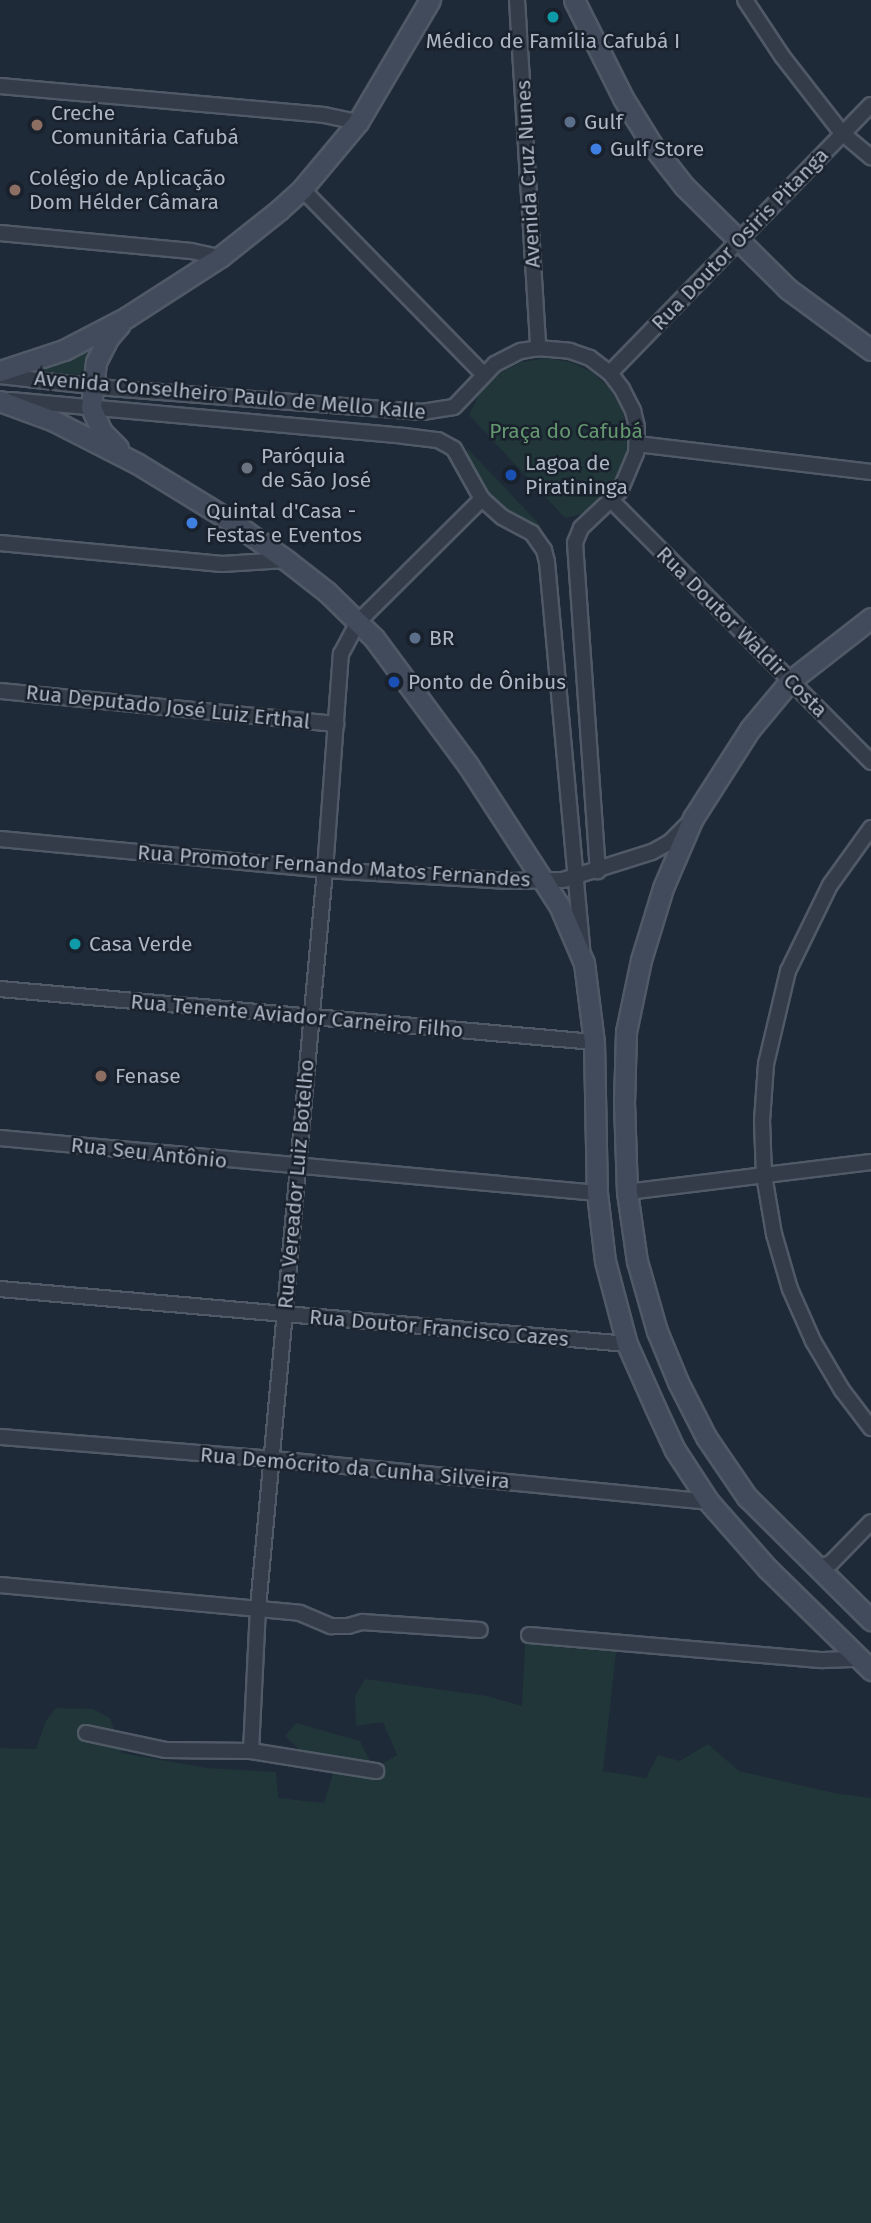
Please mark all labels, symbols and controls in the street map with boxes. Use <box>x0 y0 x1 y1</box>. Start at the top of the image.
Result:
marker: Médico de Família Cafubá I <box>545 9 561 25</box>
place label: Médico de Família Cafubá I <box>426 28 680 54</box>
street label: Avenida Cruz Nunes <box>510 79 546 269</box>
place label: Creche Comunitária Cafubá <box>51 100 239 150</box>
place label: Gulf <box>584 109 623 135</box>
marker: Gulf <box>562 114 578 130</box>
marker: Creche Comunitária Cafubá <box>29 117 45 133</box>
place label: Gulf Store <box>610 136 704 162</box>
marker: Gulf Store <box>588 141 604 157</box>
street label: Rua Doutor Osiris Pitanga <box>646 142 834 336</box>
place label: Colégio de Aplicação Dom Hélder Câmara <box>29 165 226 215</box>
marker: Colégio de Aplicação Dom Hélder Câmara <box>7 182 23 198</box>
street label: Avenida Conselheiro Paulo de Mello Kalle <box>33 365 427 425</box>
park label: Praça do Cafubá <box>489 418 643 444</box>
place label: Paróquia de São José <box>261 443 371 493</box>
place label: Lagoa de Piratininga <box>525 450 628 500</box>
marker: Paróquia de São José <box>239 460 255 476</box>
marker: Lagoa de Piratininga <box>503 467 519 483</box>
place label: Quintal d'Casa - Festas e Eventos <box>206 498 362 548</box>
marker: Quintal d'Casa - Festas e Eventos <box>184 515 200 531</box>
street label: Rua Doutor Waldir Costa <box>651 541 833 723</box>
place label: BR <box>429 625 454 651</box>
marker: BR <box>407 630 423 646</box>
place label: Ponto de Ônibus <box>408 669 566 695</box>
marker: Ponto de Ônibus <box>386 674 402 690</box>
street label: Rua Deputado José Luiz Erthal <box>25 680 311 734</box>
street label: Rua Promotor Fernando Matos Fernandes <box>137 840 531 892</box>
place label: Casa Verde <box>89 931 192 957</box>
marker: Casa Verde <box>67 936 83 952</box>
street label: Rua Tenente Aviador Carneiro Filho <box>130 989 464 1043</box>
street label: Rua Vereador Luiz Botelho <box>273 1058 319 1310</box>
place label: Fenase <box>115 1063 181 1089</box>
marker: Fenase <box>93 1068 109 1084</box>
street label: Rua Seu Antônio <box>70 1132 228 1174</box>
street label: Rua Doutor Francisco Cazes <box>308 1304 570 1352</box>
street label: Rua Demócrito da Cunha Silveira <box>199 1442 511 1494</box>

